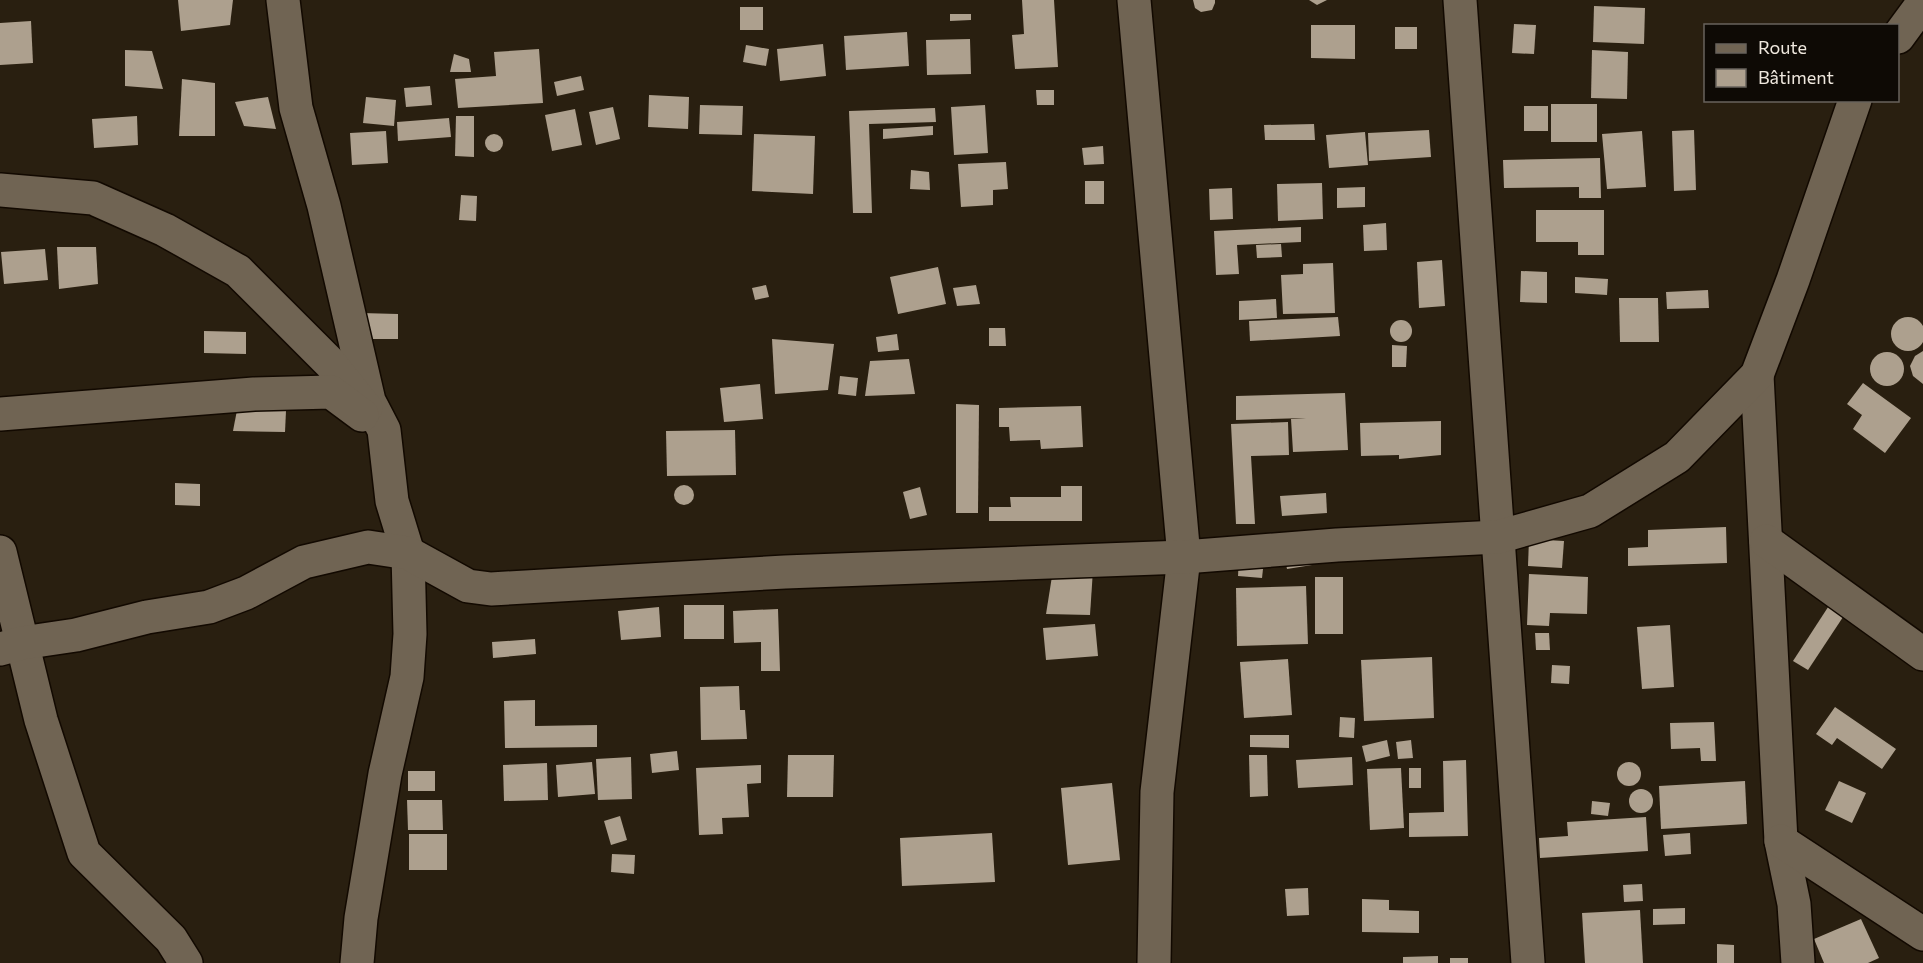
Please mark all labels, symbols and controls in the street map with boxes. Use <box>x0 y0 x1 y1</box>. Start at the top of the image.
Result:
legend <box>1704 24 1899 102</box>
text: Route <box>1758 36 1807 58</box>
text: Bâtiment <box>1758 66 1834 88</box>

